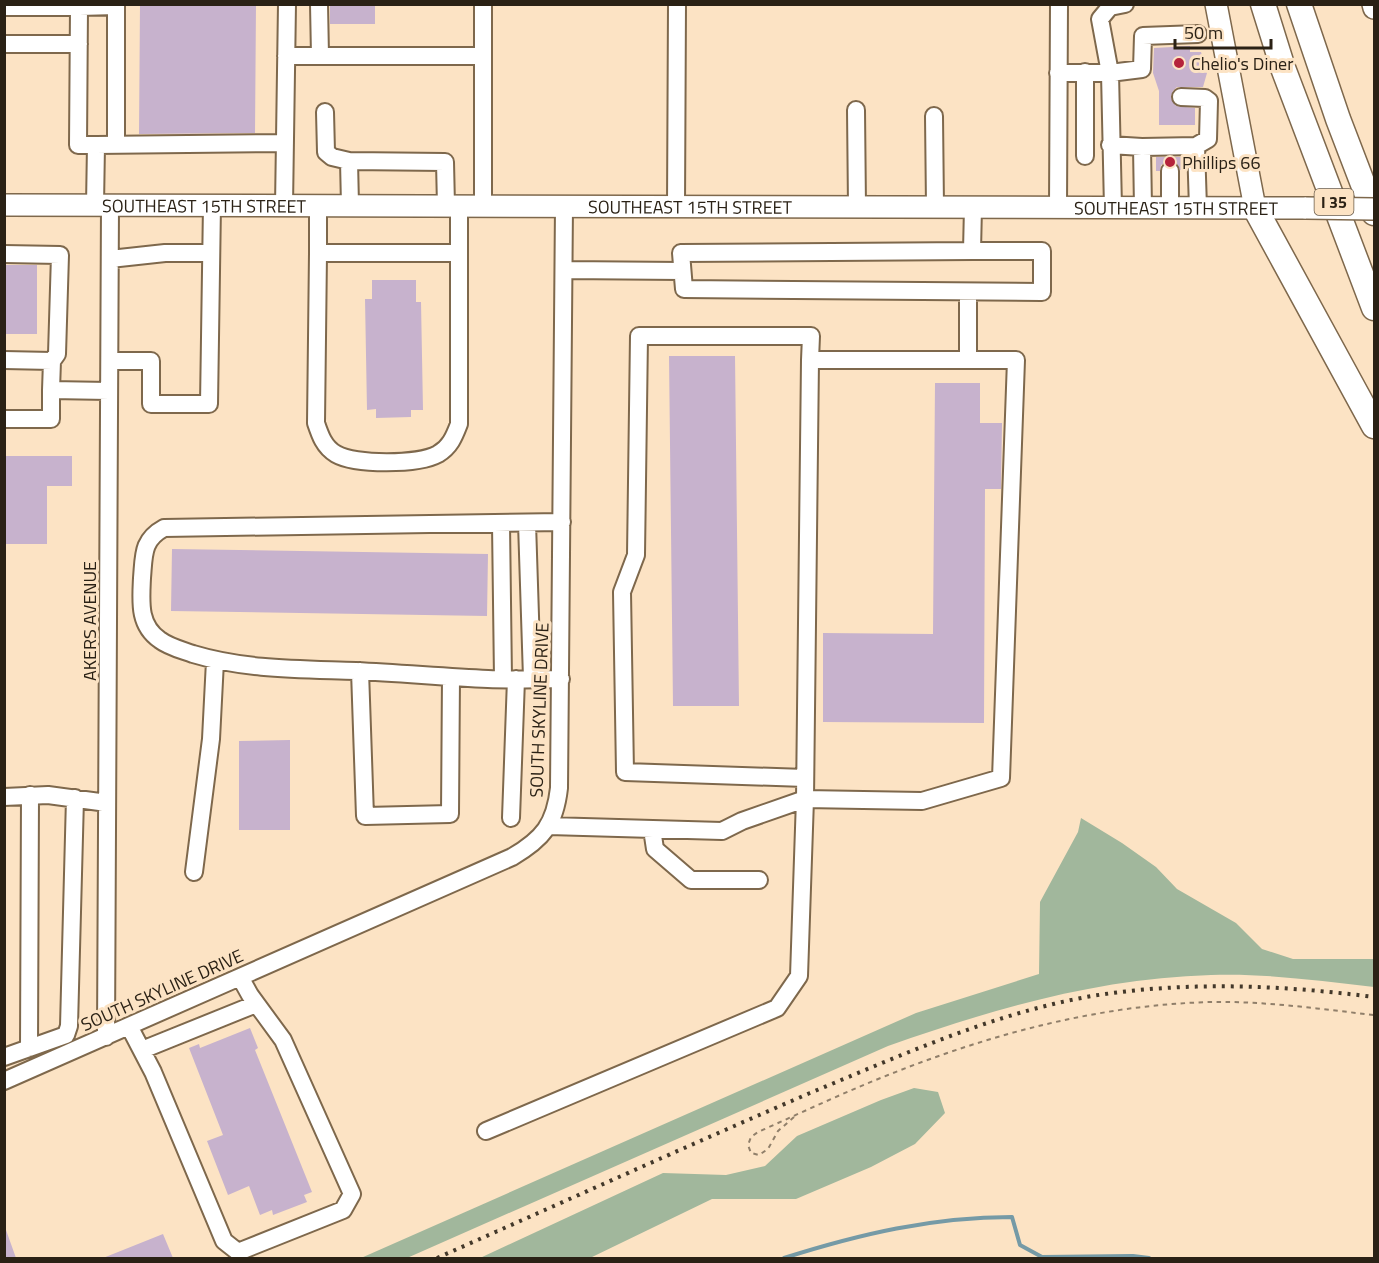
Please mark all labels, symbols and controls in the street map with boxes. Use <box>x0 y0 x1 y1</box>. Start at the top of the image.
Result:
scale bar <box>1175 12 1271 50</box>
text: 50 m <box>1184 19 1223 46</box>
place label: Chelio's Diner <box>1191 50 1293 77</box>
marker: Chelio's Diner <box>1172 56 1186 70</box>
place label: Phillips 66 <box>1182 149 1261 176</box>
marker: Phillips 66 <box>1163 155 1177 169</box>
road number: I 35 <box>1314 189 1354 215</box>
street label: SOUTHEAST 15TH STREET <box>102 192 307 219</box>
street label: SOUTHEAST 15TH STREET <box>588 193 793 220</box>
street label: SOUTHEAST 15TH STREET <box>1074 194 1279 221</box>
street label: AKERS AVENUE <box>76 561 103 681</box>
street label: SOUTH SKYLINE DRIVE <box>522 622 556 798</box>
street label: SOUTH SKYLINE DRIVE <box>76 942 248 1038</box>

